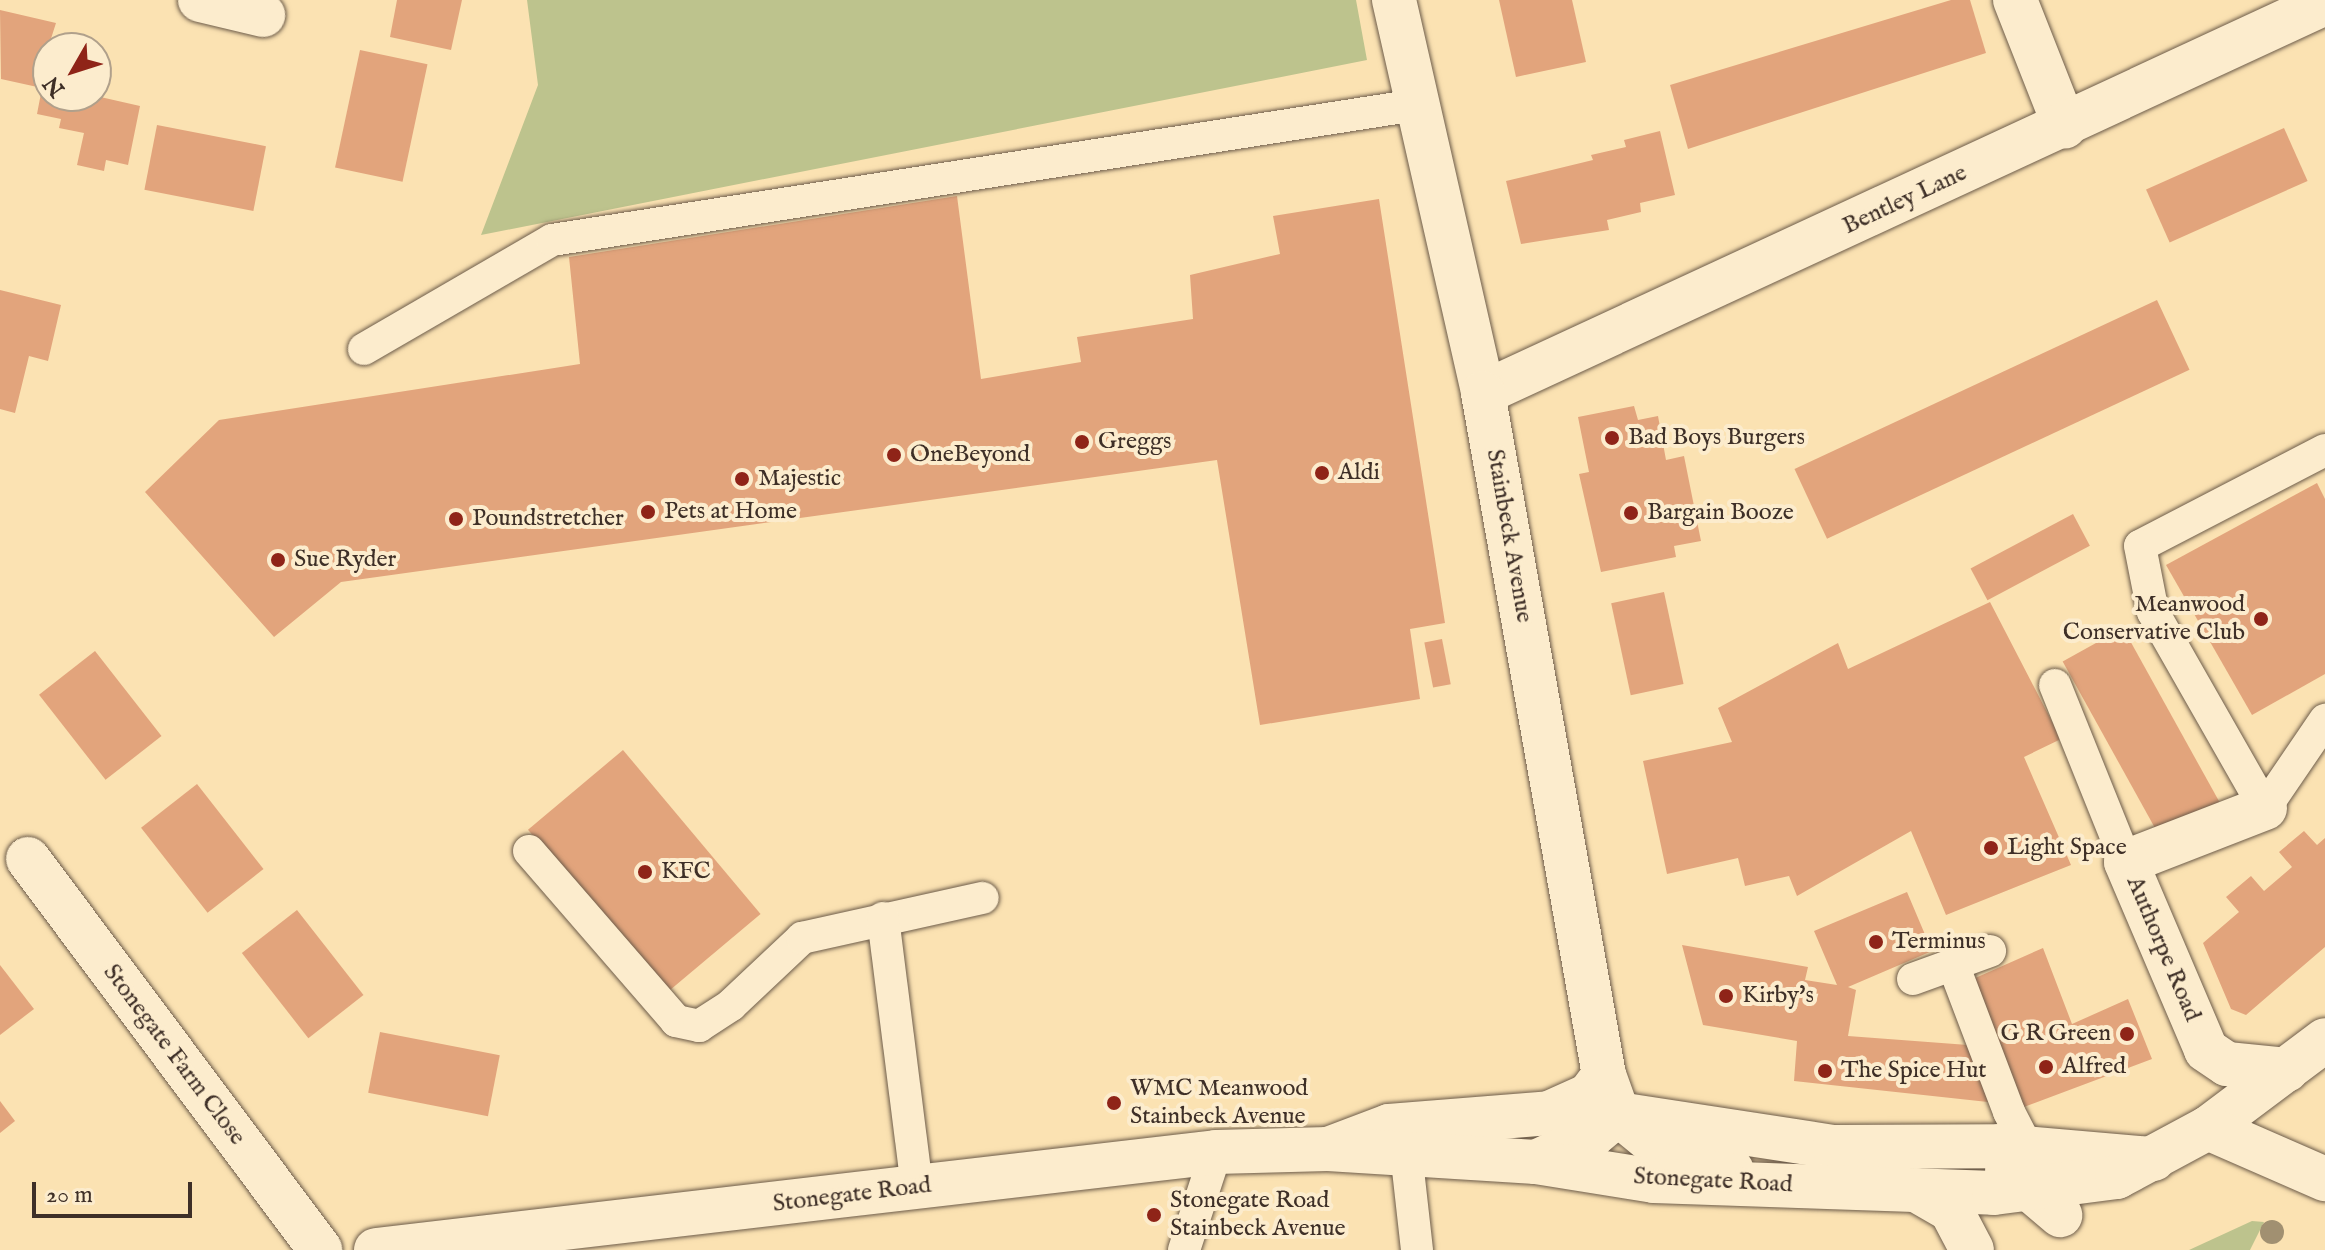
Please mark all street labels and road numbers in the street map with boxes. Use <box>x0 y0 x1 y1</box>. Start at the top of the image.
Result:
street label: Bentley Lane <box>1838 159 1972 241</box>
street label: Stainbeck Avenue <box>1480 447 1538 625</box>
street label: Authorpe Road <box>2120 872 2206 1026</box>
street label: Stonegate Farm Close <box>97 959 251 1151</box>
street label: Stonegate Road <box>1633 1162 1793 1200</box>
street label: Stonegate Road <box>771 1171 933 1219</box>

